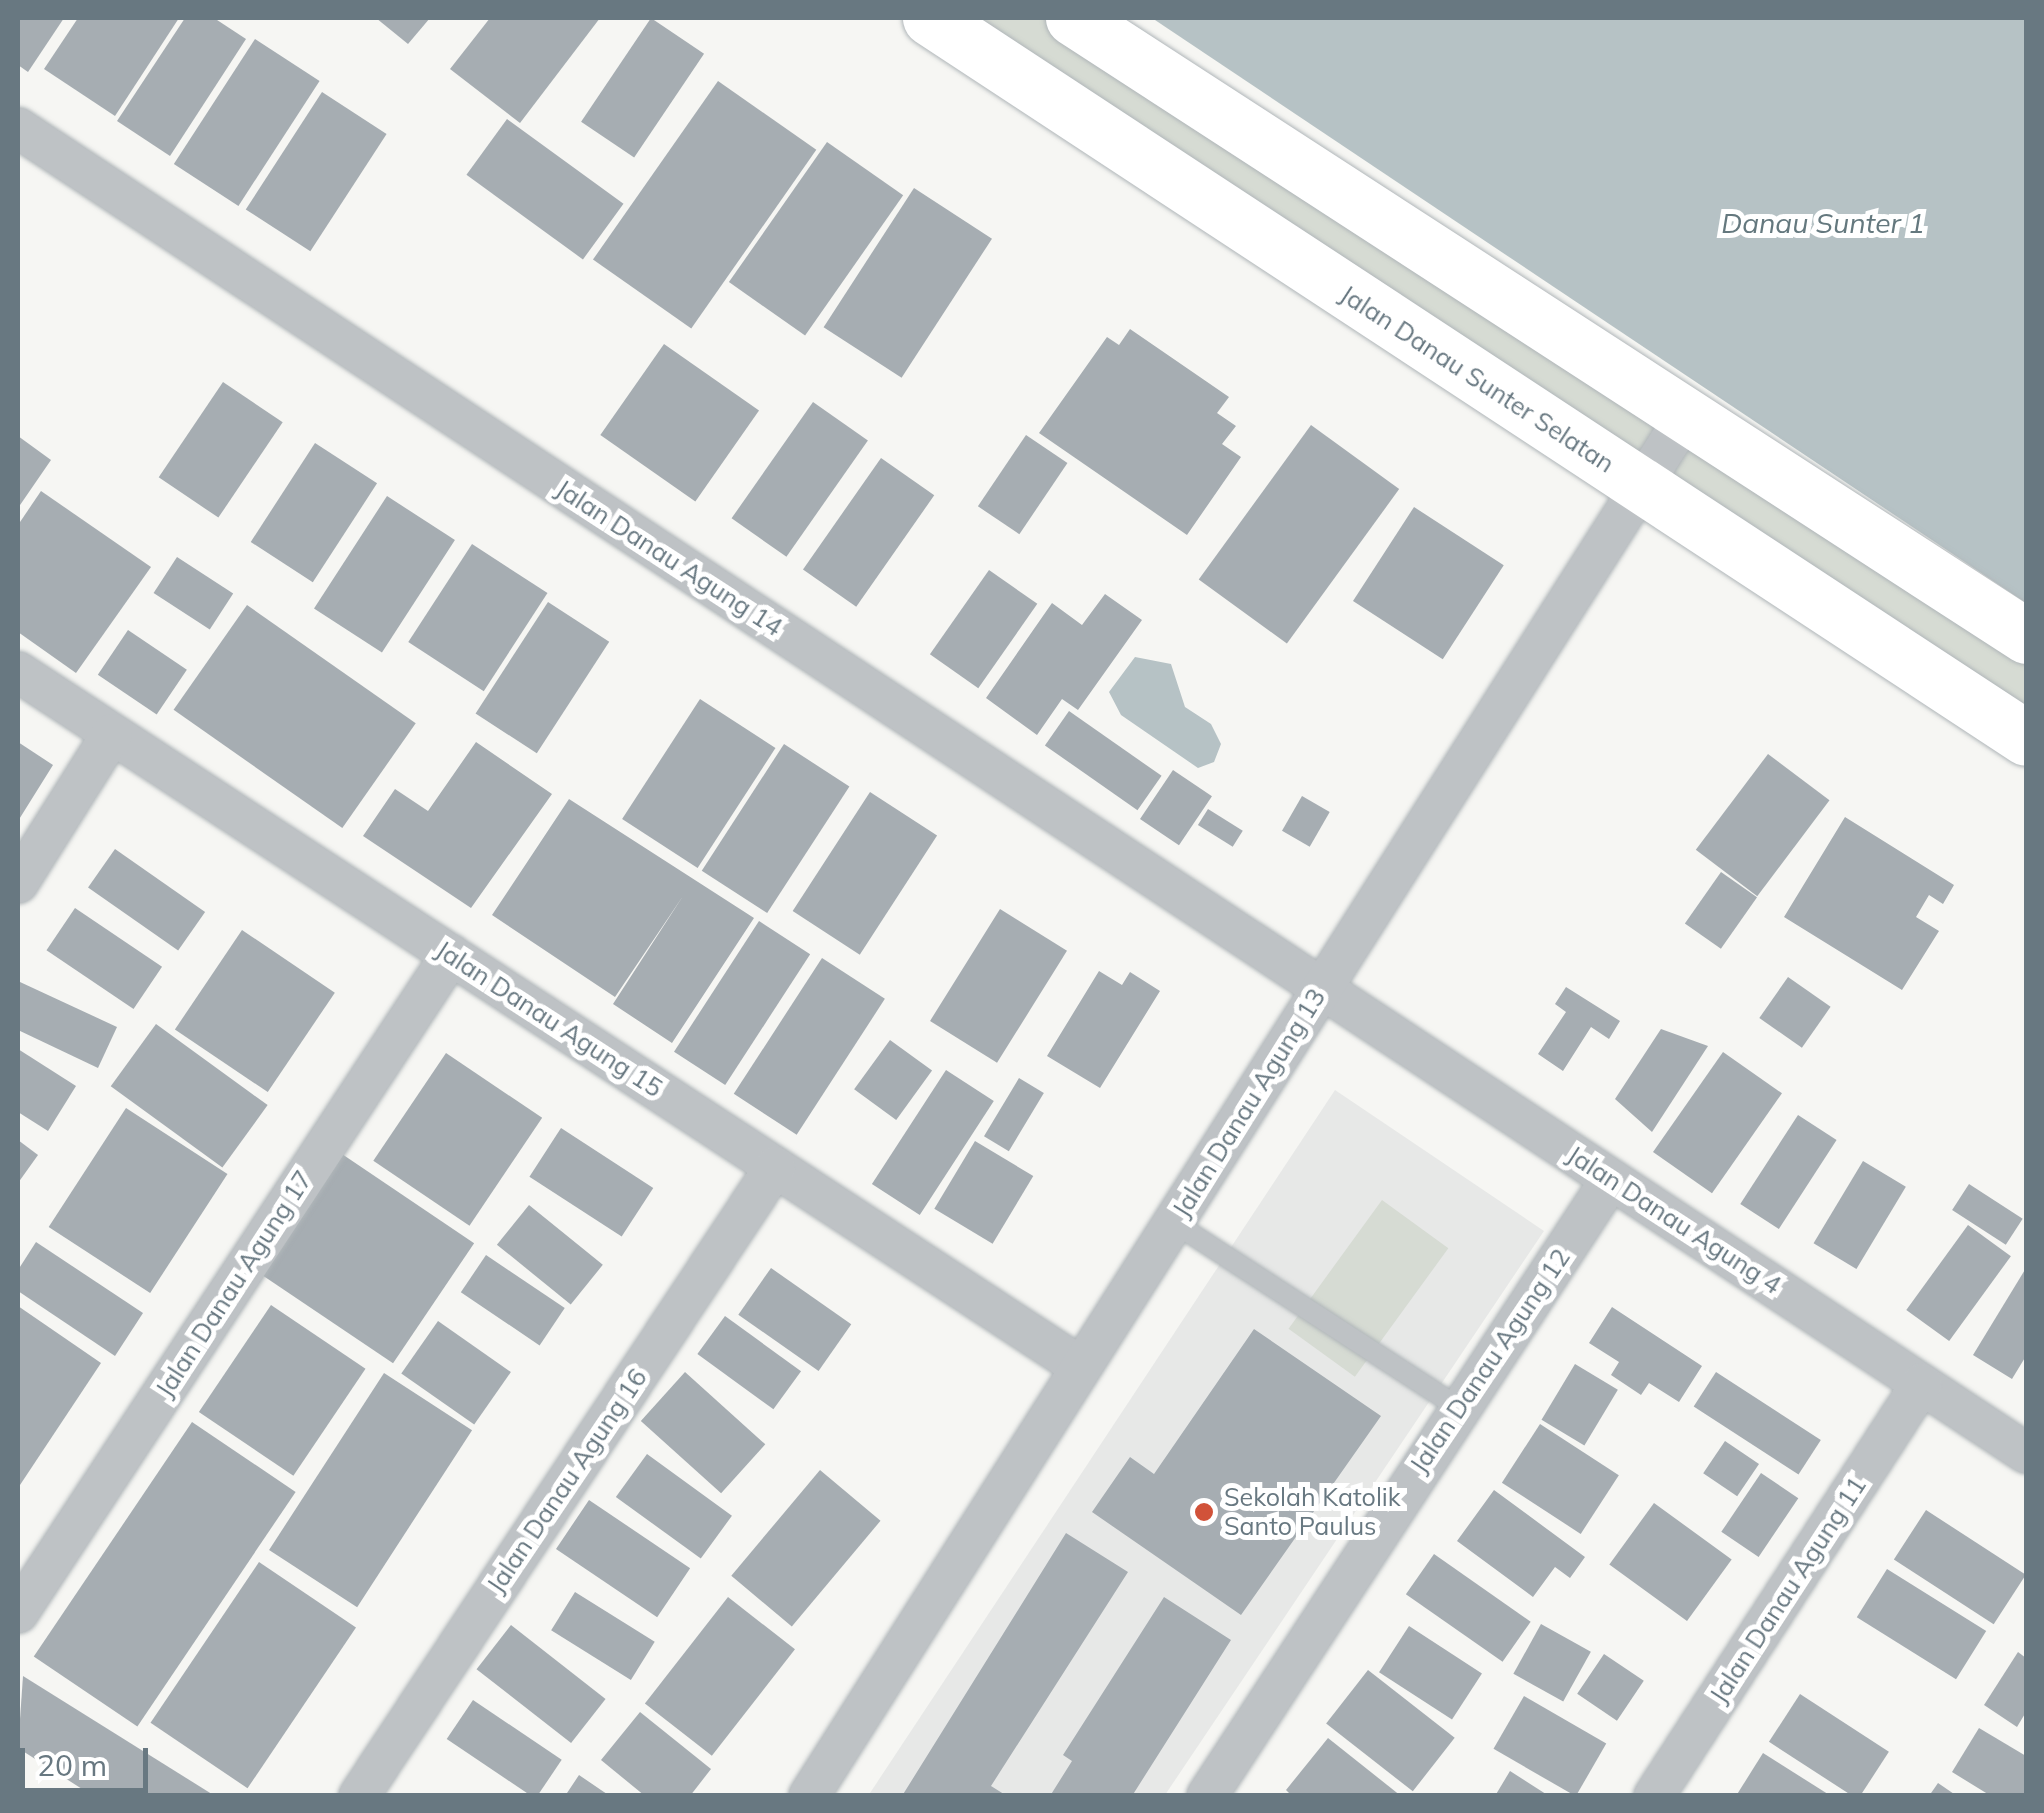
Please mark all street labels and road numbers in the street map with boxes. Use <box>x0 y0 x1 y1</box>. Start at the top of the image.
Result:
street label: Jalan Danau Sunter Selatan <box>1334 279 1620 479</box>
street label: Jalan Danau Agung 14 <box>550 474 788 642</box>
street label: Jalan Danau Agung 15 <box>430 935 668 1103</box>
street label: Jalan Danau Agung 13 <box>1166 983 1332 1223</box>
street label: Jalan Danau Agung 4 <box>1562 1140 1786 1300</box>
street label: Jalan Danau Agung 17 <box>150 1165 318 1403</box>
street label: Jalan Danau Agung 12 <box>1404 1243 1576 1479</box>
street label: Jalan Danau Agung 16 <box>481 1363 653 1599</box>
street label: Jalan Danau Agung 11 <box>1704 1471 1872 1709</box>

